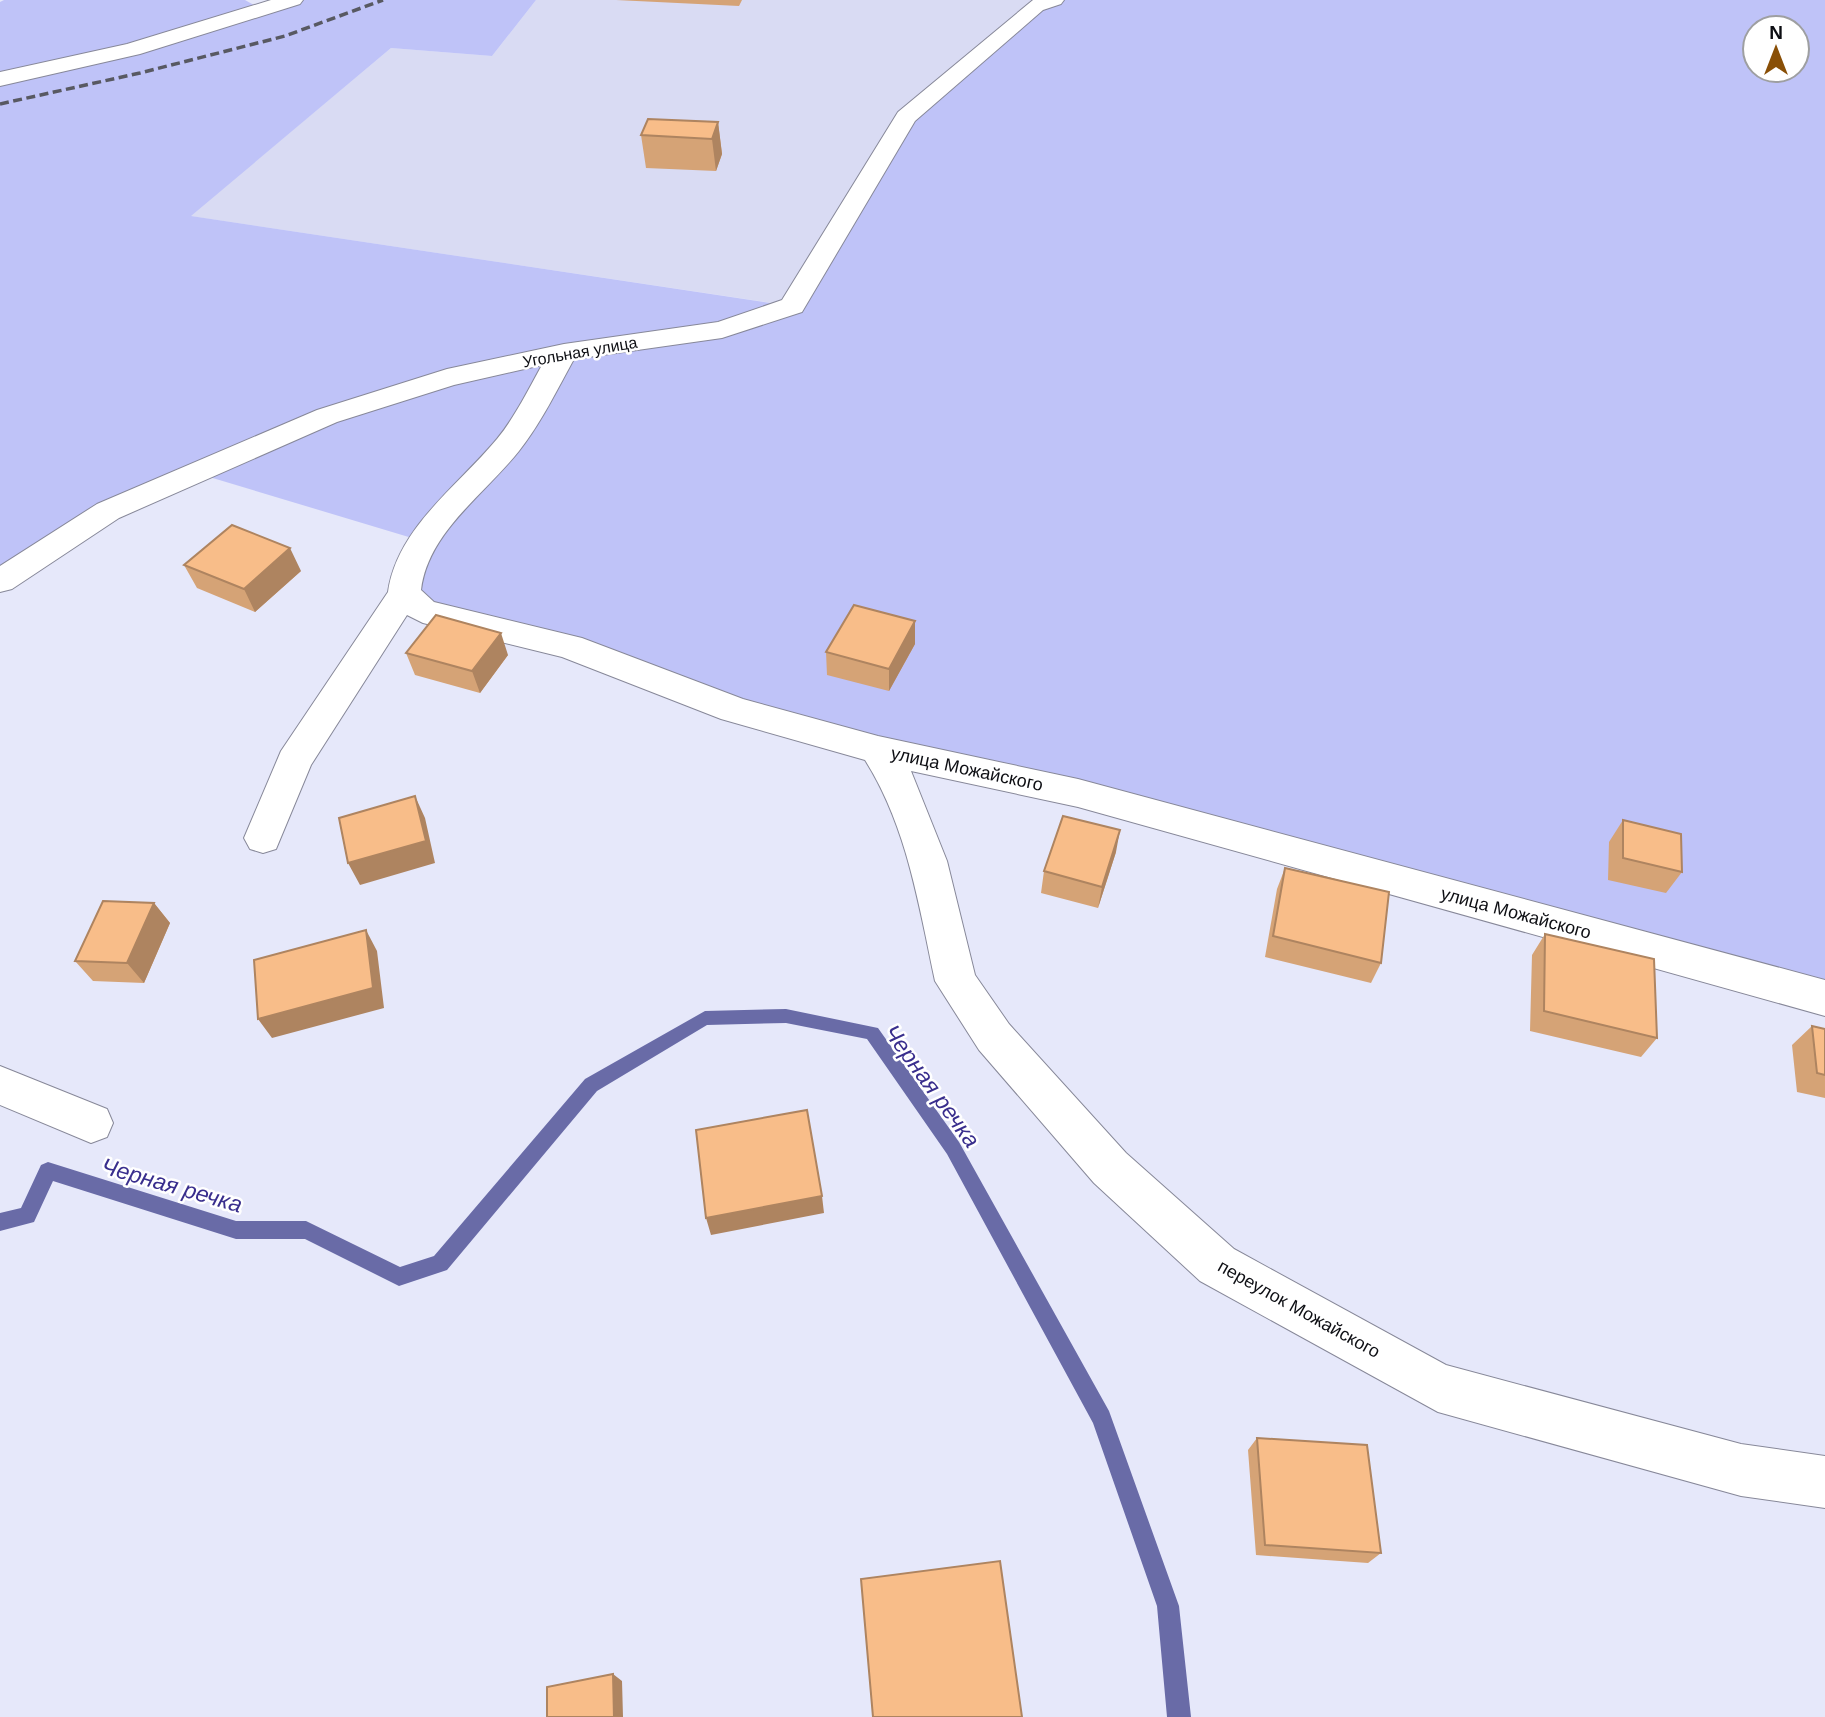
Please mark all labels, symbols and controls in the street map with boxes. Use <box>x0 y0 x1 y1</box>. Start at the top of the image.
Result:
north arrow <box>1741 14 1811 84</box>
text: N <box>1769 22 1783 43</box>
street label: Угольная улица <box>521 334 639 370</box>
street label: улица Можайского <box>889 743 1045 795</box>
street label: улица Можайского <box>1439 883 1593 943</box>
water label: Черная речка <box>879 1020 985 1152</box>
water label: Черная речка <box>99 1153 245 1217</box>
street label: переулок Можайского <box>1214 1256 1384 1362</box>

